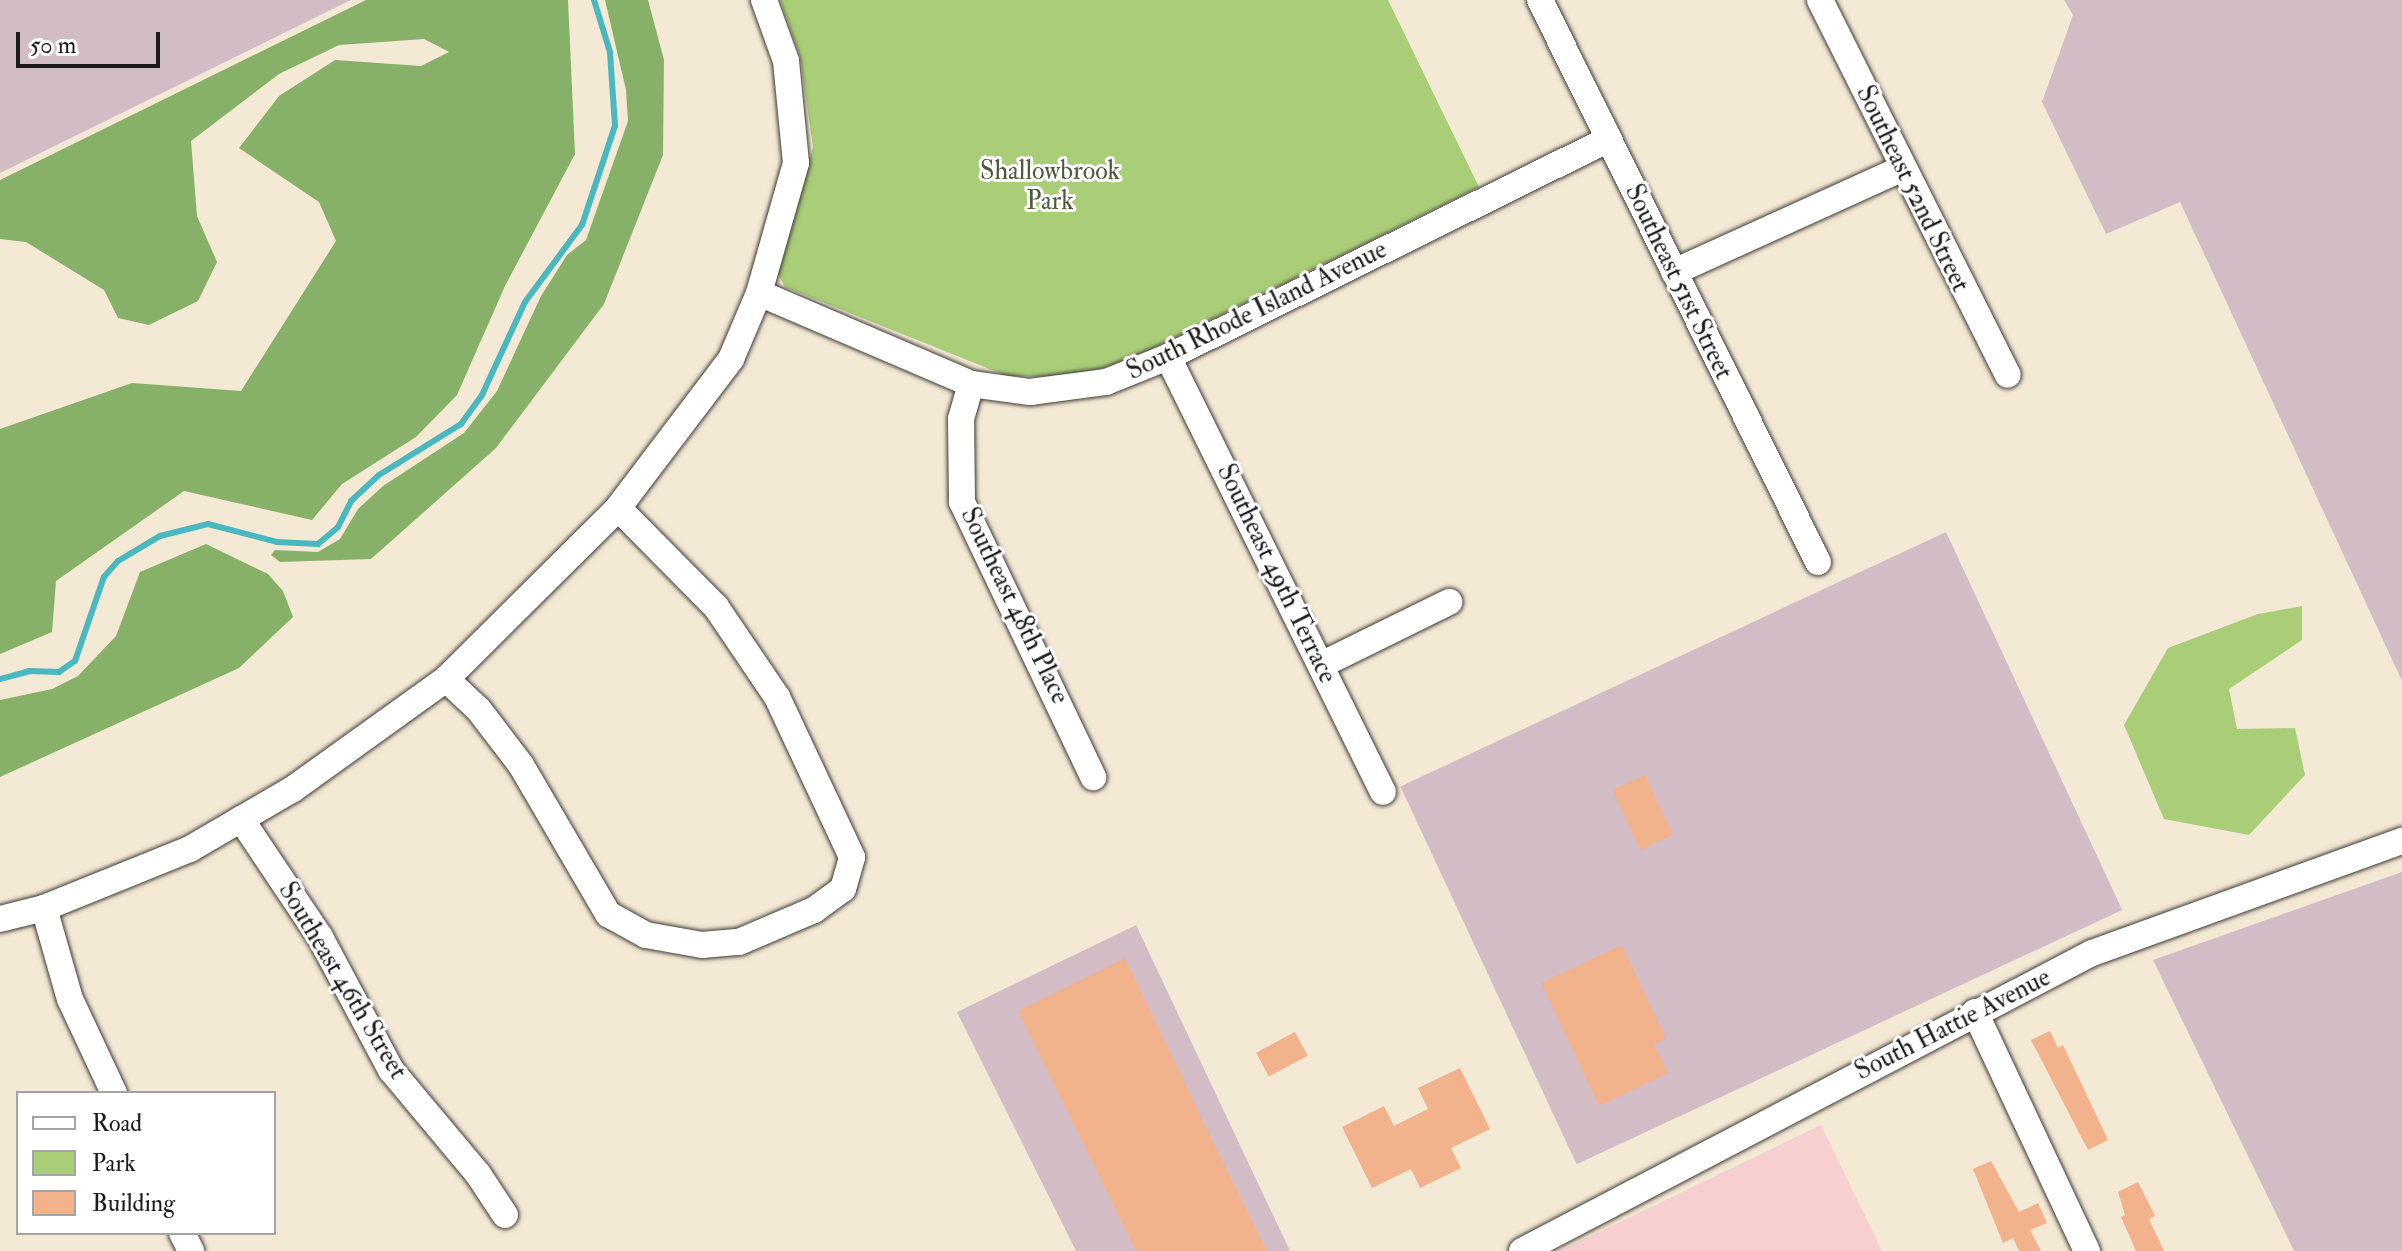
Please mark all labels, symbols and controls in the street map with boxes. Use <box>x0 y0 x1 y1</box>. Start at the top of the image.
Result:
scale bar <box>20 16 164 66</box>
text: 50 m <box>30 30 76 61</box>
street label: Southeast 52nd Street <box>1849 81 1975 297</box>
park label: Shallowbrook Park <box>980 156 1120 218</box>
street label: Southeast 51st Street <box>1617 179 1739 385</box>
street label: South Rhode Island Avenue <box>1122 234 1392 388</box>
street label: Southeast 49th Terrace <box>1209 459 1343 689</box>
street label: Southeast 48th Place <box>953 503 1075 709</box>
street label: Southeast 46th Street <box>271 877 413 1085</box>
street label: South Hattie Avenue <box>1850 962 2056 1088</box>
legend <box>16 1091 276 1235</box>
text: Road <box>92 1108 142 1139</box>
text: Park <box>92 1148 136 1179</box>
text: Building <box>92 1188 175 1219</box>

